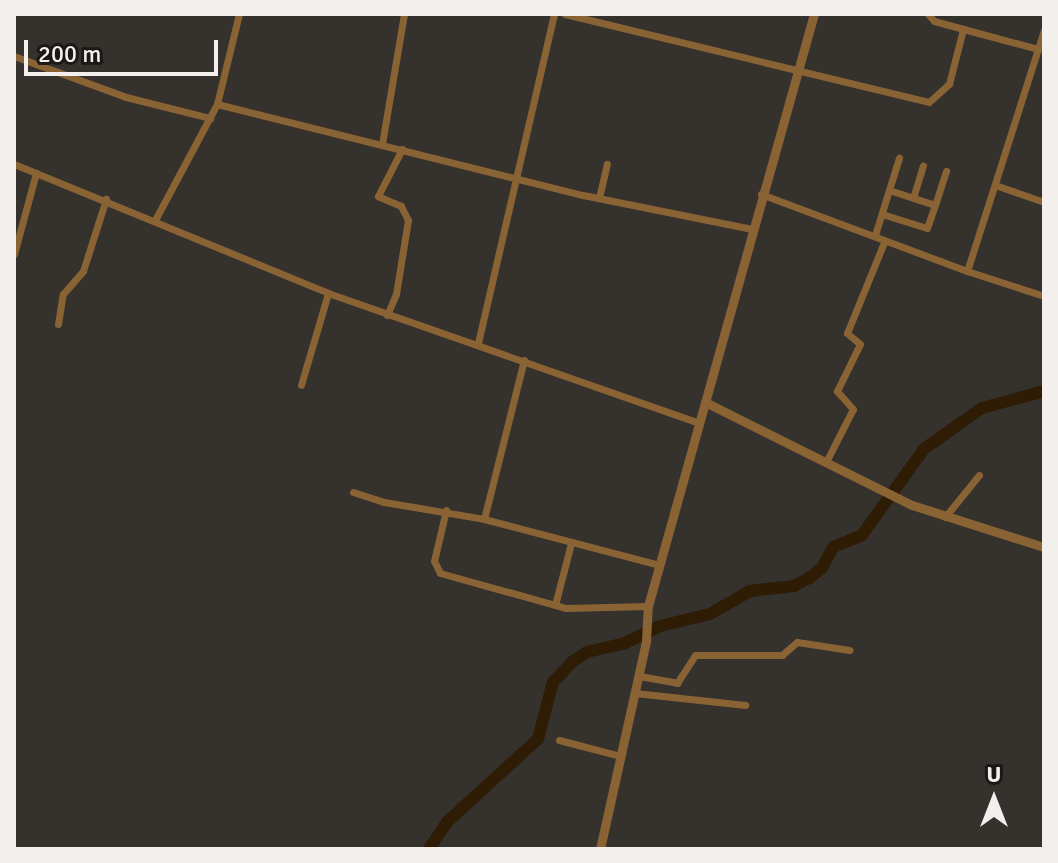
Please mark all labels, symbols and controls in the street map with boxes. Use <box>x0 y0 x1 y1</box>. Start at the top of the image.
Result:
scale bar <box>28 24 222 74</box>
text: 200 m <box>38 39 101 69</box>
north arrow <box>954 759 1034 839</box>
text: U <box>987 761 1001 788</box>

